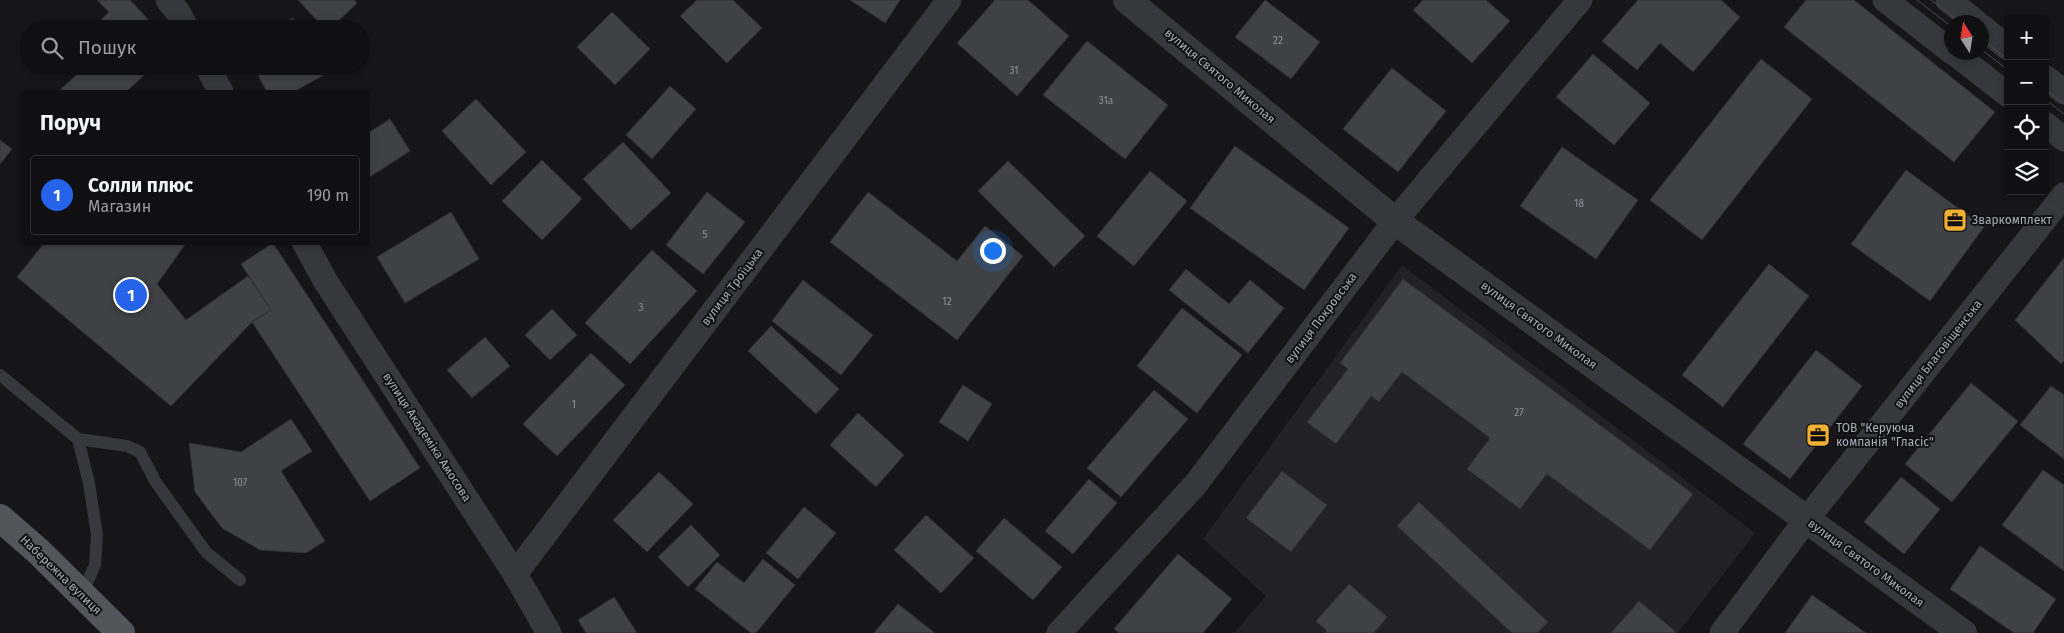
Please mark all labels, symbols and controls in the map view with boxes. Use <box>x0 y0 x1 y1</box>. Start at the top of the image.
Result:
north arrow <box>1944 15 1989 60</box>
map controls <box>2004 15 2049 195</box>
button: + <box>2004 15 2049 60</box>
search box <box>20 20 370 75</box>
street label: вулиця Святого Миколая <box>1162 26 1278 126</box>
icon: search <box>38 34 66 62</box>
house number: 22 <box>1273 35 1283 47</box>
text: Пошук <box>78 36 136 59</box>
button: − <box>2004 60 2049 105</box>
house number: 31 <box>1009 65 1019 77</box>
house number: 31а <box>1099 95 1113 107</box>
button: locate <box>2004 105 2049 150</box>
text: Поруч <box>40 110 101 136</box>
button: layers <box>2004 150 2049 195</box>
text: Солли плюс <box>88 174 193 197</box>
text: 1 <box>53 186 61 205</box>
text: 190 m <box>307 186 349 205</box>
text: Магазин <box>88 197 151 216</box>
house number: 18 <box>1574 198 1584 210</box>
office icon: Зваркомплект <box>1942 207 1968 233</box>
place label: Зваркомплект <box>1972 213 2052 227</box>
house number: 5 <box>702 229 708 241</box>
your location <box>980 238 1006 264</box>
street label: вулиця Троїцька <box>698 246 766 328</box>
street label: вулиця Покровська <box>1282 270 1360 366</box>
pin: 1 <box>115 276 147 314</box>
street label: вулиця Святого Миколая <box>1478 278 1600 372</box>
house number: 12 <box>942 296 952 308</box>
street label: вулиця Благовіщенська <box>1891 297 1985 411</box>
house number: 3 <box>639 302 644 314</box>
street label: вулиця Академіка Амосова <box>380 370 474 504</box>
house number: 1 <box>572 399 576 411</box>
house number: 27 <box>1514 407 1524 419</box>
place label: ТОВ "Керуюча компанія "Гласіс" <box>1836 421 1934 449</box>
office icon: ТОВ "Керуюча компанія "Гласіс" <box>1805 422 1831 448</box>
house number: 107 <box>233 477 248 489</box>
street label: вулиця Святого Миколая <box>1805 516 1927 610</box>
street label: Набережна вулиця <box>18 533 104 617</box>

